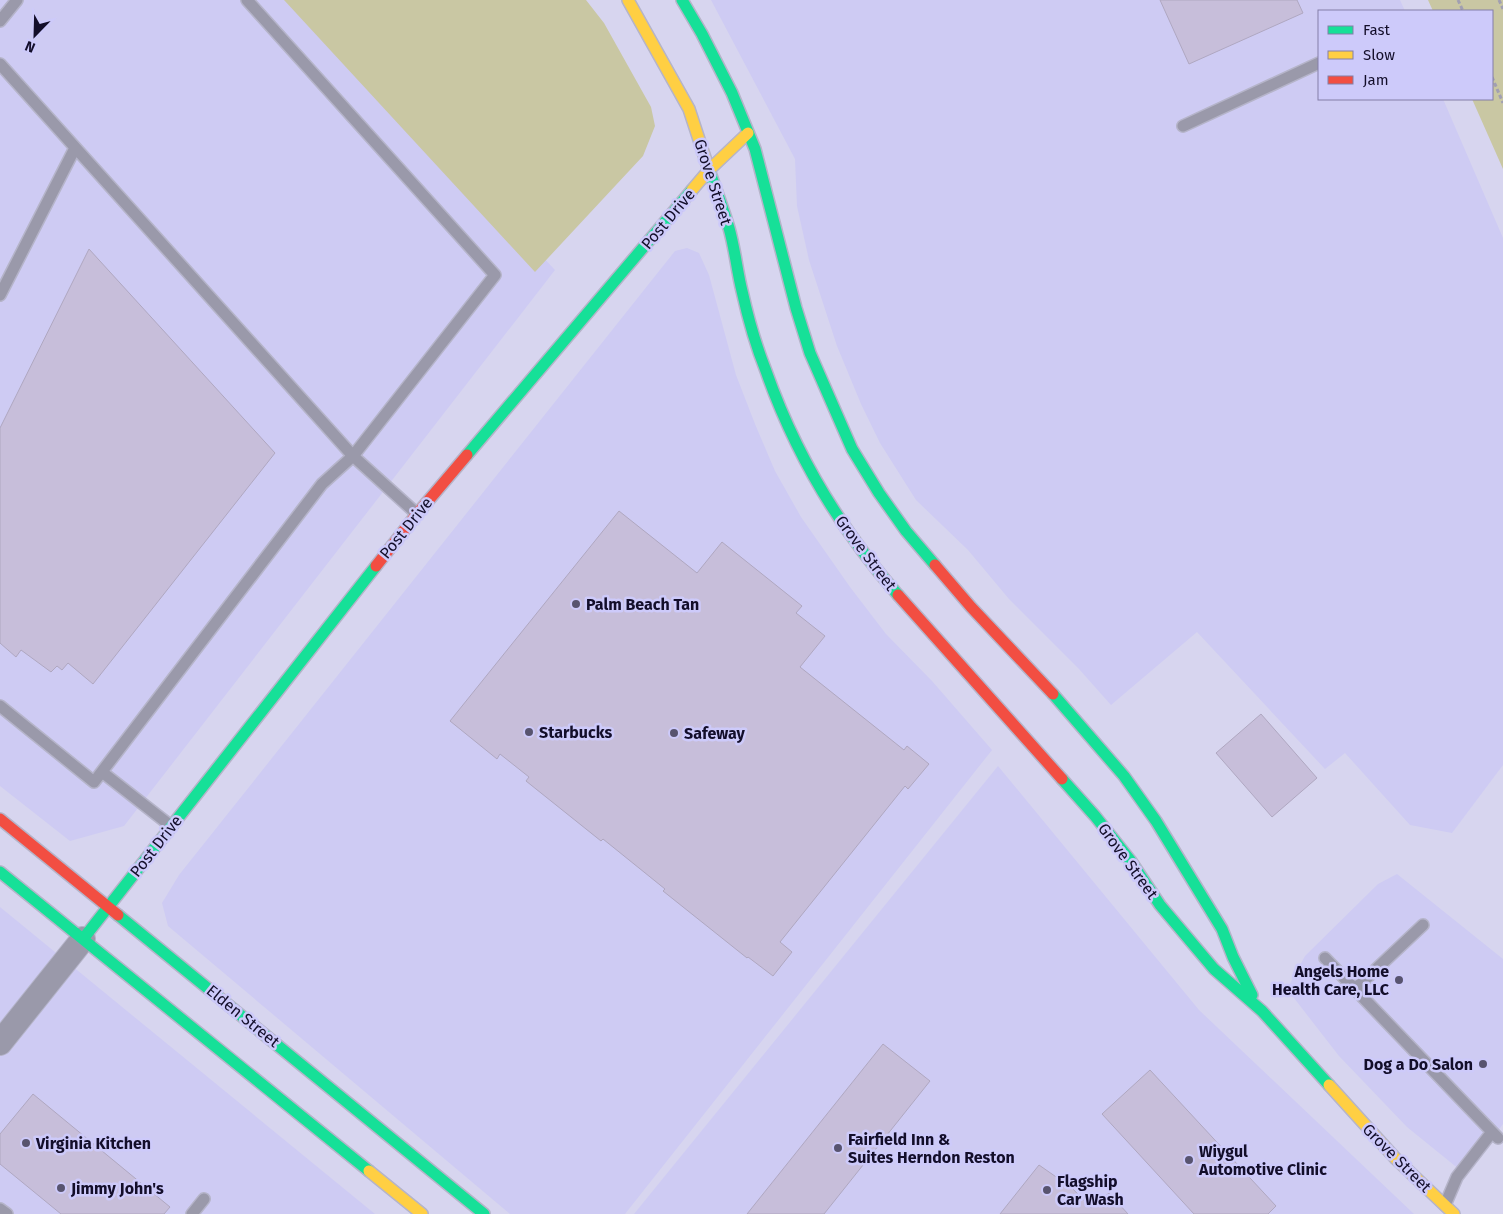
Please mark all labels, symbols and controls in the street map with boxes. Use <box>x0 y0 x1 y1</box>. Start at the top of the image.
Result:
north arrow <box>10 10 60 60</box>
legend <box>1318 10 1493 100</box>
text: Fast <box>1363 21 1390 39</box>
text: N <box>23 37 38 56</box>
text: Slow <box>1363 46 1395 64</box>
text: Jam <box>1363 71 1389 89</box>
street label: Grove Street <box>690 137 736 228</box>
street label: Post Drive <box>637 185 699 253</box>
street label: Post Drive <box>376 494 436 562</box>
street label: Grove Street <box>832 512 901 595</box>
place label: Palm Beach Tan <box>586 595 699 614</box>
marker: Palm Beach Tan <box>570 598 582 610</box>
place label: Starbucks <box>539 723 612 742</box>
place label: Safeway <box>684 724 746 743</box>
marker: Starbucks <box>523 726 535 738</box>
marker: Safeway <box>668 727 680 739</box>
street label: Post Drive <box>126 811 186 881</box>
street label: Grove Street <box>1094 819 1162 903</box>
place label: Angels Home Health Care, LLC <box>1272 962 1390 999</box>
marker: Angels Home Health Care, LLC <box>1393 974 1405 986</box>
street label: Elden Street <box>203 981 283 1051</box>
place label: Dog a Do Salon <box>1364 1055 1473 1074</box>
marker: Dog a Do Salon <box>1477 1058 1489 1070</box>
street label: Grove Street <box>1359 1120 1435 1196</box>
place label: Fairfield Inn & Suites Herndon Reston <box>848 1130 1015 1167</box>
place label: Virginia Kitchen <box>35 1134 151 1153</box>
marker: Virginia Kitchen <box>20 1137 32 1149</box>
marker: Fairfield Inn & Suites Herndon Reston <box>832 1142 844 1154</box>
place label: Wiygul Automotive Clinic <box>1198 1142 1327 1179</box>
marker: Wiygul Automotive Clinic <box>1183 1154 1195 1166</box>
place label: Flagship Car Wash <box>1057 1172 1124 1209</box>
place label: Jimmy John's <box>70 1179 164 1198</box>
marker: Jimmy John's <box>55 1182 67 1194</box>
marker: Flagship Car Wash <box>1041 1184 1053 1196</box>

